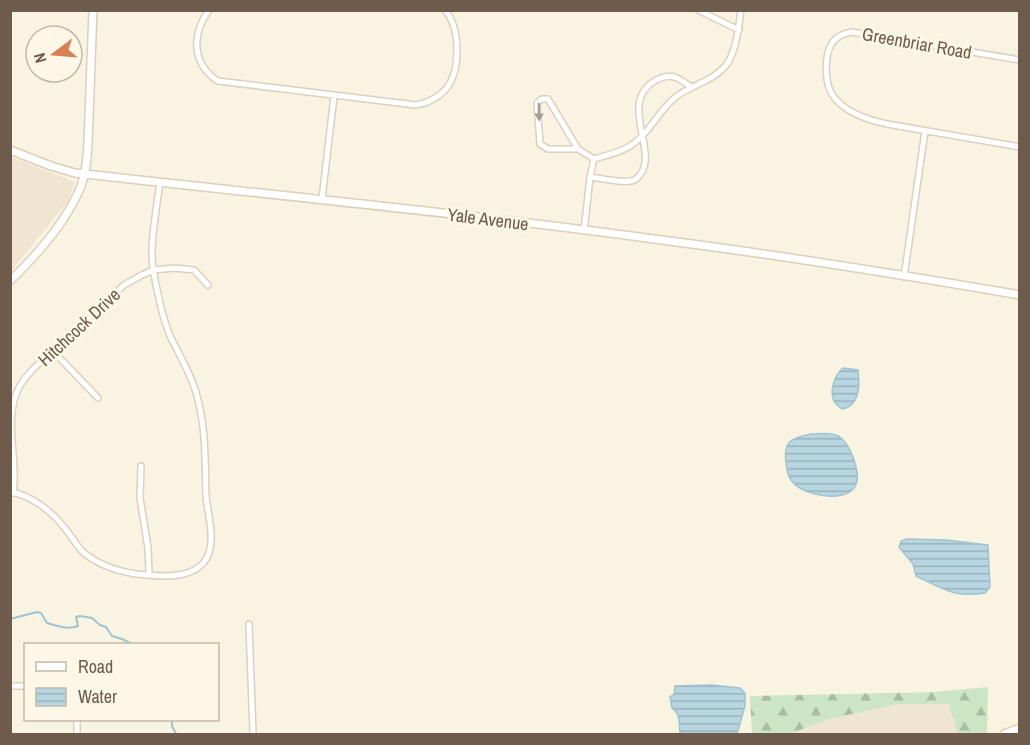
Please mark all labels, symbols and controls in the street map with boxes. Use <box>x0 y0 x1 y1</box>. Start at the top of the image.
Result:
street label: Greenbriar Road <box>860 21 974 65</box>
north arrow <box>24 24 84 84</box>
text: N <box>28 51 51 66</box>
one-way arrow <box>534 103 543 122</box>
street label: Yale Avenue <box>446 202 530 236</box>
street label: Hitchcock Drive <box>32 282 126 372</box>
legend <box>24 643 219 721</box>
text: Road <box>78 654 113 679</box>
text: Water <box>78 684 117 709</box>

